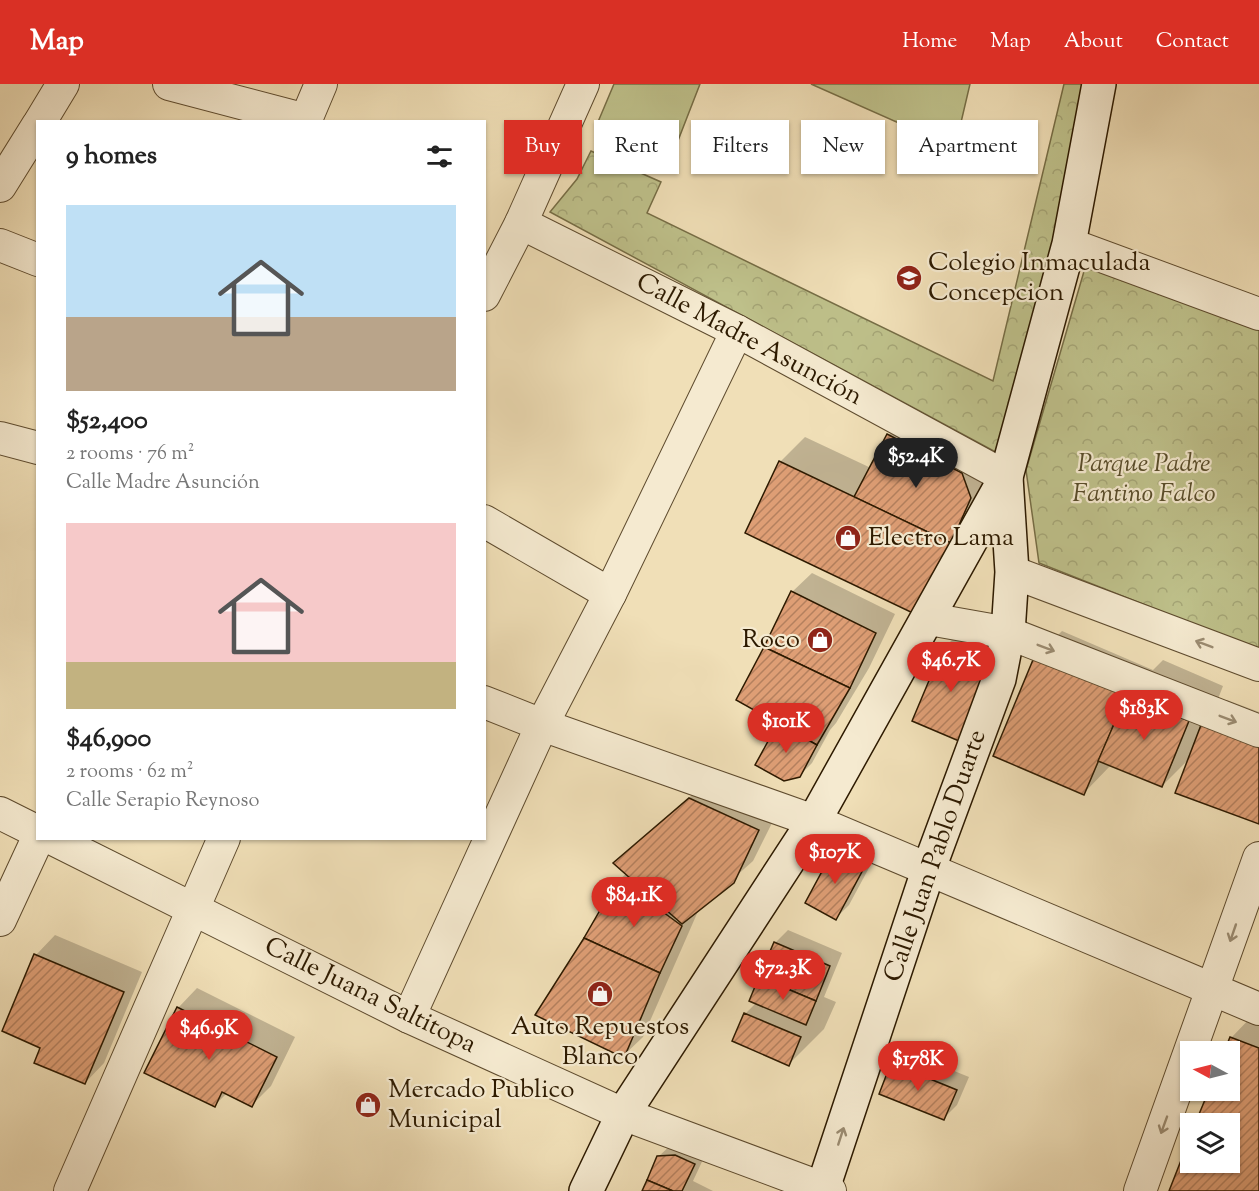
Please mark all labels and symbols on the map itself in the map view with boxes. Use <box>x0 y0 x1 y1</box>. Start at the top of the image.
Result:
place label: Colegio Inmaculada Concepcion <box>928 245 1150 312</box>
school or university icon: Colegio Inmaculada Concepcion <box>894 263 924 293</box>
street label: Calle Madre Asunción <box>629 265 869 415</box>
pin: $52.4K <box>867 438 965 489</box>
park label: Parque Padre Fantino Falco <box>1072 446 1216 513</box>
place label: Electro Lama <box>868 520 1014 557</box>
shop icon: Electro Lama <box>833 523 863 553</box>
place label: Roco <box>742 622 800 659</box>
shop icon: Roco <box>805 625 835 655</box>
one-way arrow <box>1195 638 1214 649</box>
pin: $46.7K <box>902 642 1000 693</box>
one-way arrow <box>1037 643 1055 654</box>
pin: $183K <box>1102 690 1186 741</box>
pin: $101K <box>744 703 828 754</box>
one-way arrow <box>1218 714 1237 725</box>
street label: Calle Juan Pablo Duarte <box>875 725 997 987</box>
pin: $107K <box>793 834 877 885</box>
pin: $84.1K <box>585 877 683 928</box>
one-way arrow <box>1227 923 1238 942</box>
street label: Calle Juana Saltitopa <box>258 929 482 1063</box>
pin: $72.3K <box>734 950 832 1001</box>
shop icon: Auto Repuestos Blanco <box>585 979 615 1009</box>
place label: Auto Repuestos Blanco <box>511 1009 689 1076</box>
pin: $46.9K <box>160 1010 258 1061</box>
pin: $178K <box>876 1041 960 1092</box>
north arrow <box>1180 1041 1240 1101</box>
place label: Mercado Publico Municipal <box>388 1072 575 1139</box>
shop icon: Mercado Publico Municipal <box>353 1090 383 1120</box>
one-way arrow <box>1158 1115 1169 1134</box>
one-way arrow <box>836 1127 847 1146</box>

